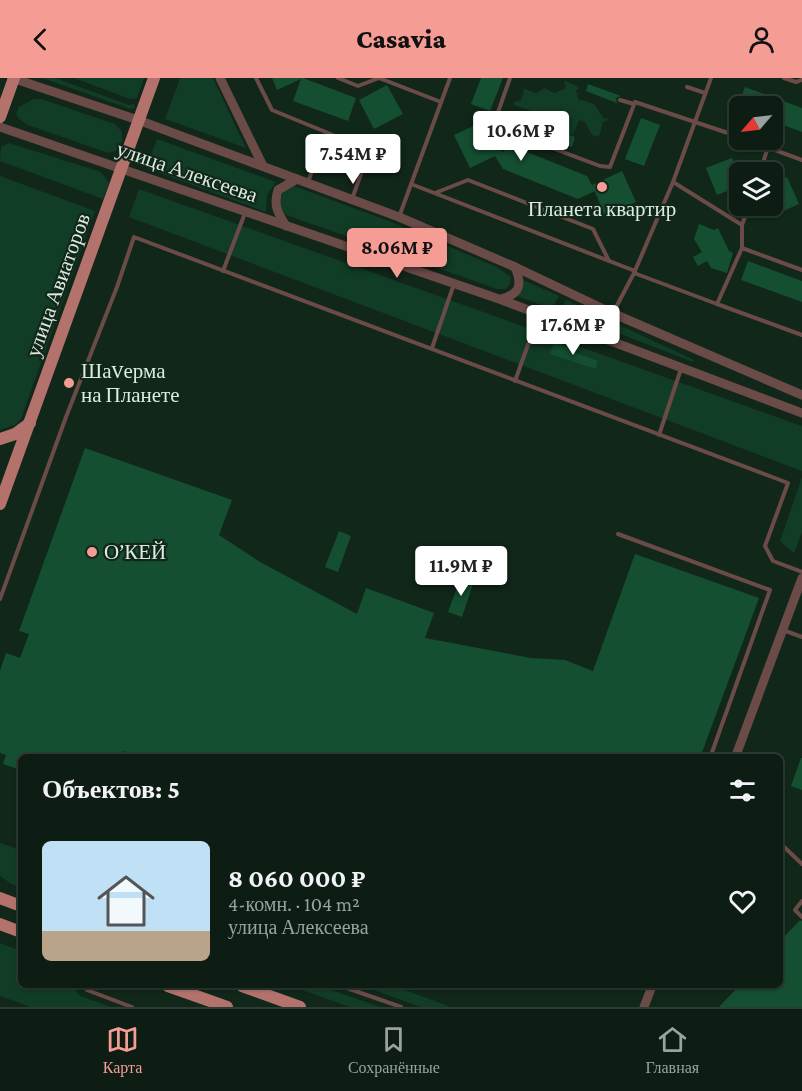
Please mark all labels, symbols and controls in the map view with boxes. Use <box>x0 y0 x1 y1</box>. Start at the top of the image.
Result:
icon: back <box>24 23 57 56</box>
icon: person <box>745 23 778 56</box>
text: Casavia <box>356 24 446 54</box>
north arrow <box>729 96 783 150</box>
map controls <box>729 96 783 216</box>
pin: 10.6M ₽ <box>466 111 576 162</box>
text: 10.6M ₽ <box>487 119 555 141</box>
pin: 7.54M ₽ <box>298 134 408 185</box>
street label: улица Алексеева <box>113 137 261 208</box>
text: 7.54M ₽ <box>319 142 387 164</box>
button: layers <box>729 162 783 216</box>
marker: Планета квартир <box>595 180 609 194</box>
place label: Планета квартир <box>528 197 676 221</box>
street label: улица Авиаторов <box>21 210 95 360</box>
pin: 8.06M ₽ <box>342 228 452 279</box>
text: 8.06M ₽ <box>361 236 433 258</box>
pin: 17.6M ₽ <box>518 305 628 356</box>
text: 17.6M ₽ <box>541 313 605 335</box>
place label: ШаVерма на Планете <box>81 359 180 407</box>
marker: ШаVерма на Планете <box>62 376 76 390</box>
place label: О’КЕЙ <box>104 540 166 564</box>
marker: О’КЕЙ <box>85 545 99 559</box>
pin: 11.9M ₽ <box>406 546 516 597</box>
text: 11.9M ₽ <box>429 554 493 576</box>
icon: filters <box>726 774 759 807</box>
text: Объектов: 5 <box>42 775 180 804</box>
text: 8 060 000 ₽ <box>228 864 366 893</box>
icon: home <box>90 865 162 937</box>
icon: heart <box>726 885 759 918</box>
text: 4-комн. · 104 m² <box>228 893 360 915</box>
text: улица Алексеева <box>228 916 369 938</box>
tab: Карта <box>103 1023 142 1077</box>
tab: Сохранённые <box>348 1023 440 1077</box>
tab: Главная <box>645 1023 699 1077</box>

